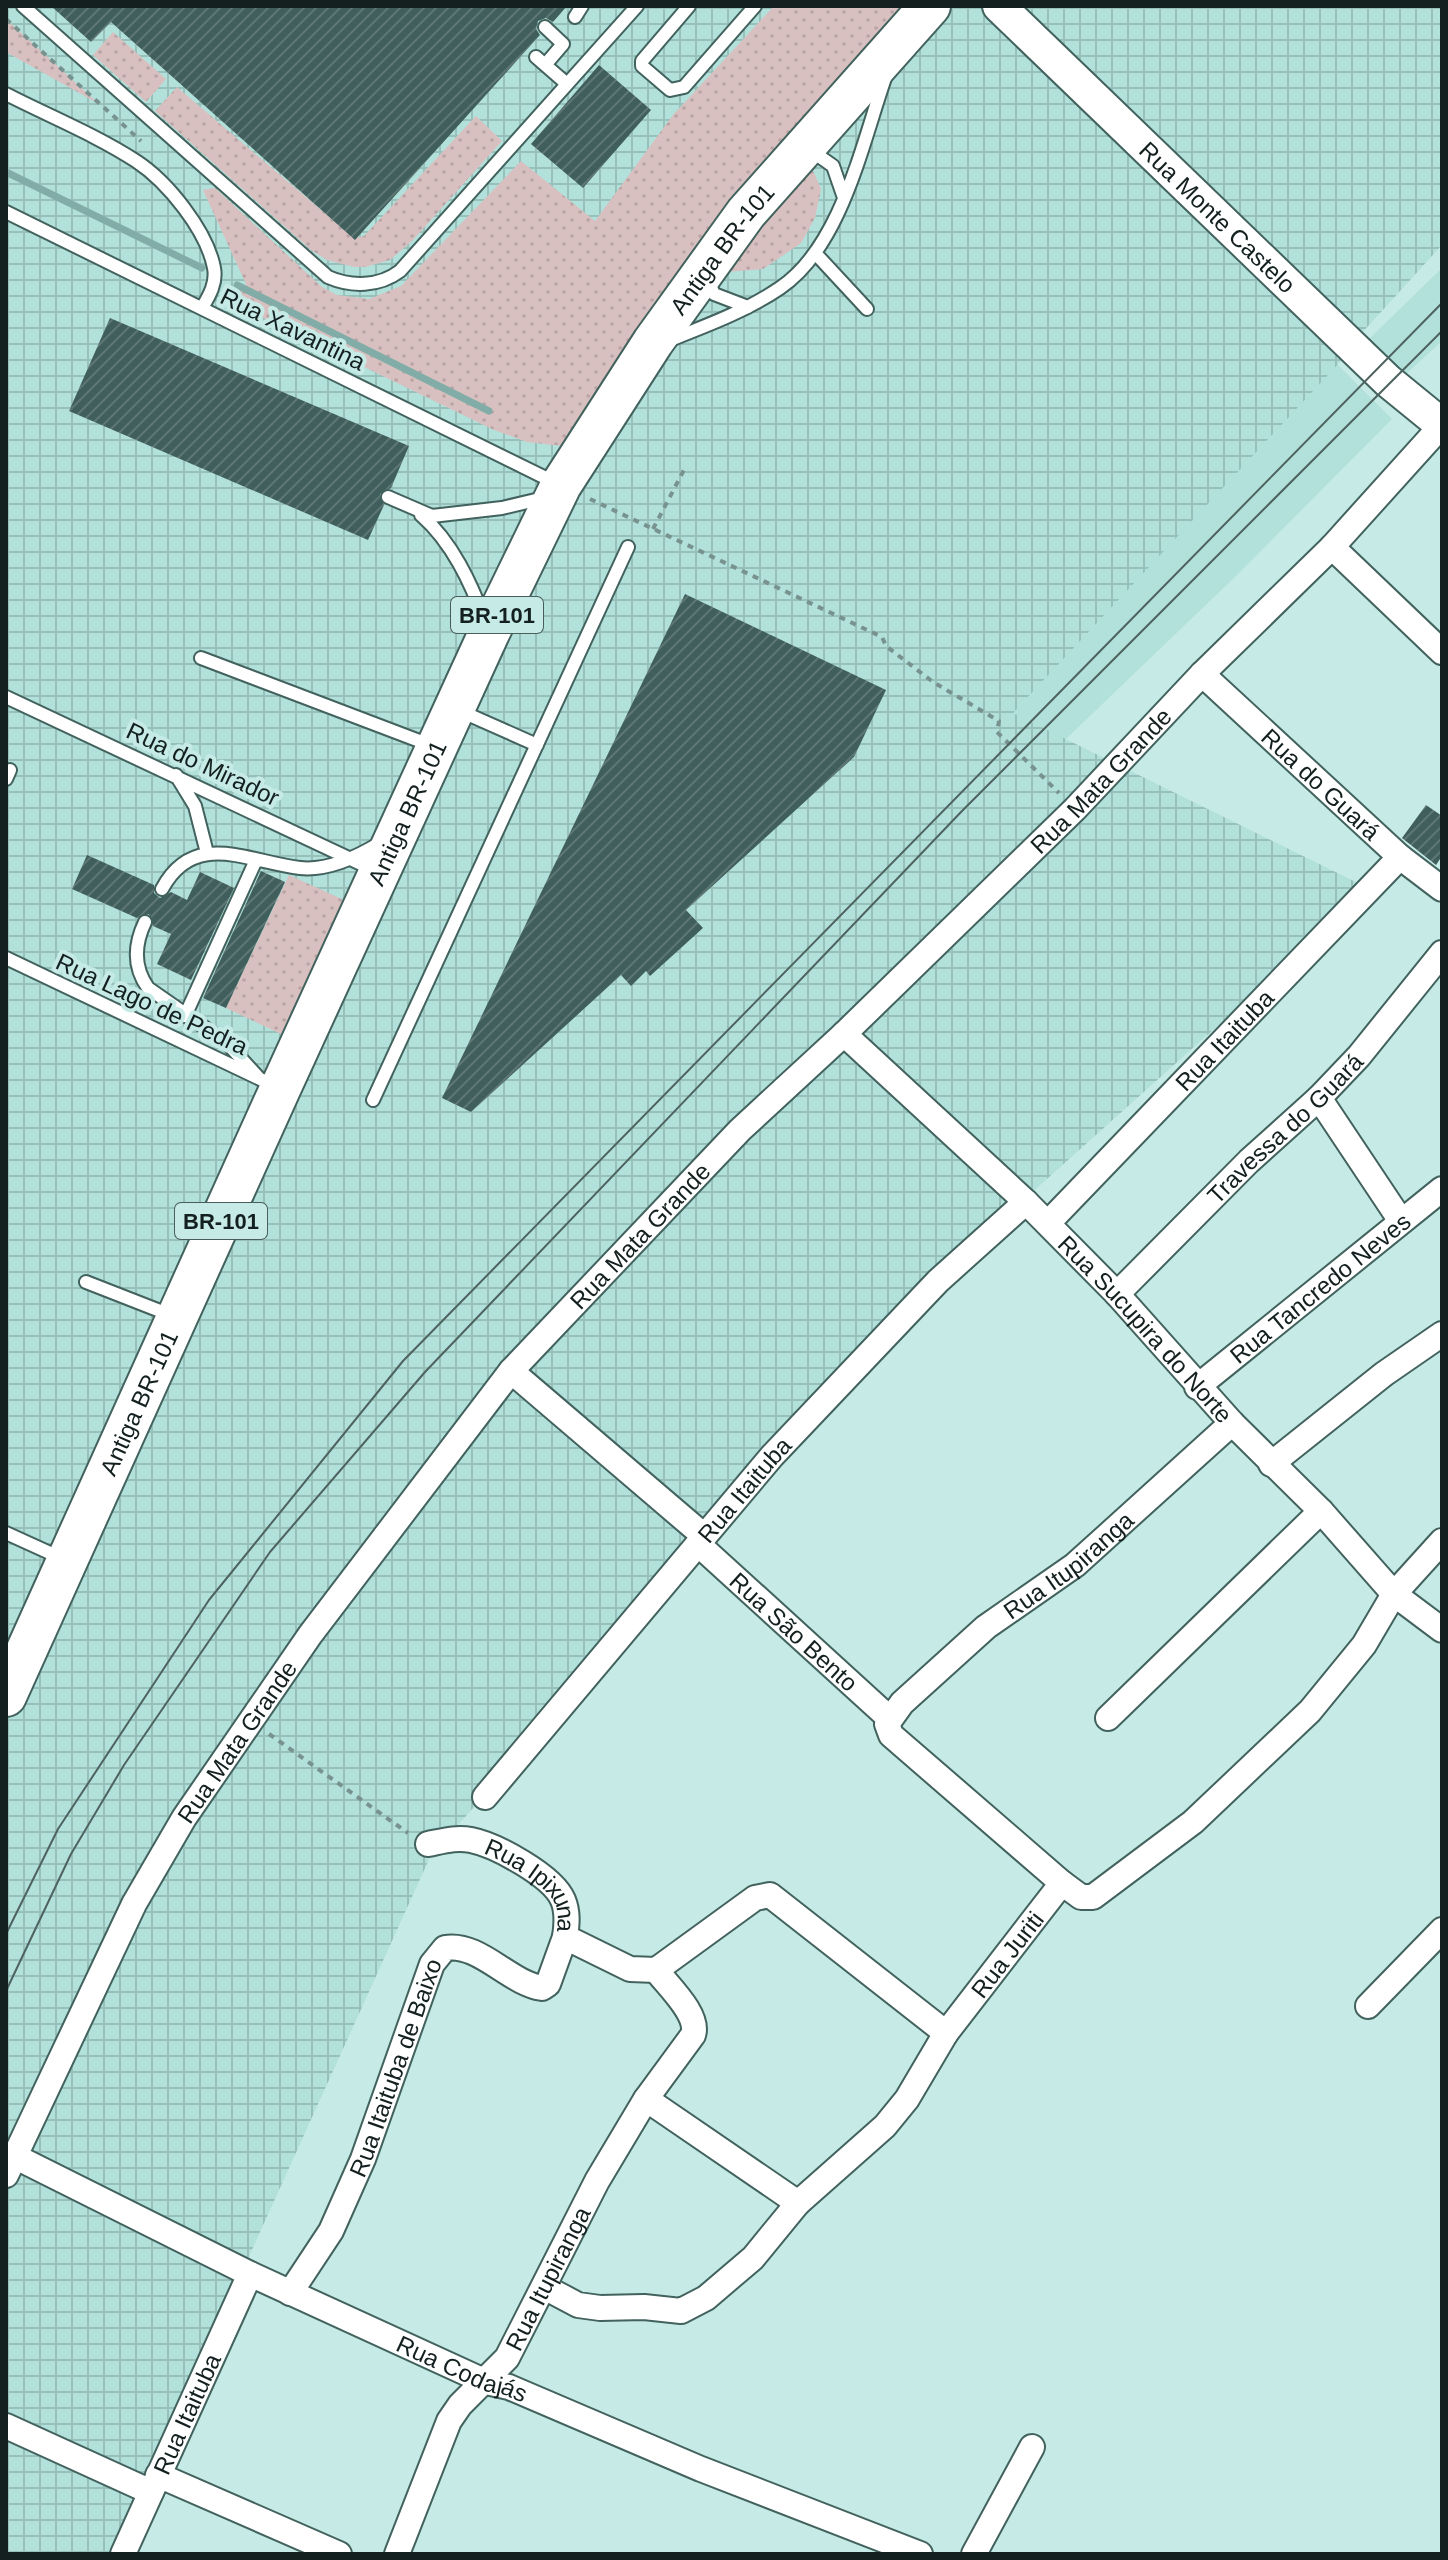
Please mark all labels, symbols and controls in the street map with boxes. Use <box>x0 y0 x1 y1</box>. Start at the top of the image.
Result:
street label: Rua Monte Castelo <box>1134 136 1301 298</box>
street label: Antiga BR-101 <box>664 178 779 319</box>
street label: Rua Xavantina <box>216 282 370 376</box>
road number: BR-101 <box>451 597 543 633</box>
street label: Rua Mata Grande <box>1025 702 1177 858</box>
street label: Rua do Mirador <box>122 717 284 811</box>
street label: Rua do Guará <box>1256 723 1386 846</box>
street label: Antiga BR-101 <box>362 736 451 889</box>
street label: Rua Lago de Pedra <box>52 948 253 1060</box>
street label: Rua Itaituba <box>1169 983 1279 1096</box>
street label: Travessa do Guará <box>1202 1047 1368 1209</box>
street label: Rua Mata Grande <box>564 1157 715 1314</box>
road number: BR-101 <box>175 1203 267 1239</box>
street label: Rua Tancredo Neves <box>1224 1207 1415 1369</box>
street label: Rua Sucupira do Norte <box>1053 1230 1238 1428</box>
street label: Antiga BR-101 <box>94 1326 183 1479</box>
street label: Rua Itaituba <box>692 1431 797 1548</box>
street label: Rua Itupiranga <box>998 1505 1139 1624</box>
street label: Rua São Bento <box>725 1567 863 1696</box>
street label: Rua Mata Grande <box>171 1655 302 1828</box>
street label: Rua Ipixuna <box>481 1832 580 1934</box>
street label: Rua Juriti <box>965 1906 1049 2003</box>
street label: Rua Itaituba de Baixo <box>343 1955 446 2181</box>
street label: Rua Itupiranga <box>500 2201 596 2355</box>
street label: Rua Codajás <box>393 2330 532 2407</box>
street label: Rua Itaituba <box>148 2349 226 2478</box>

